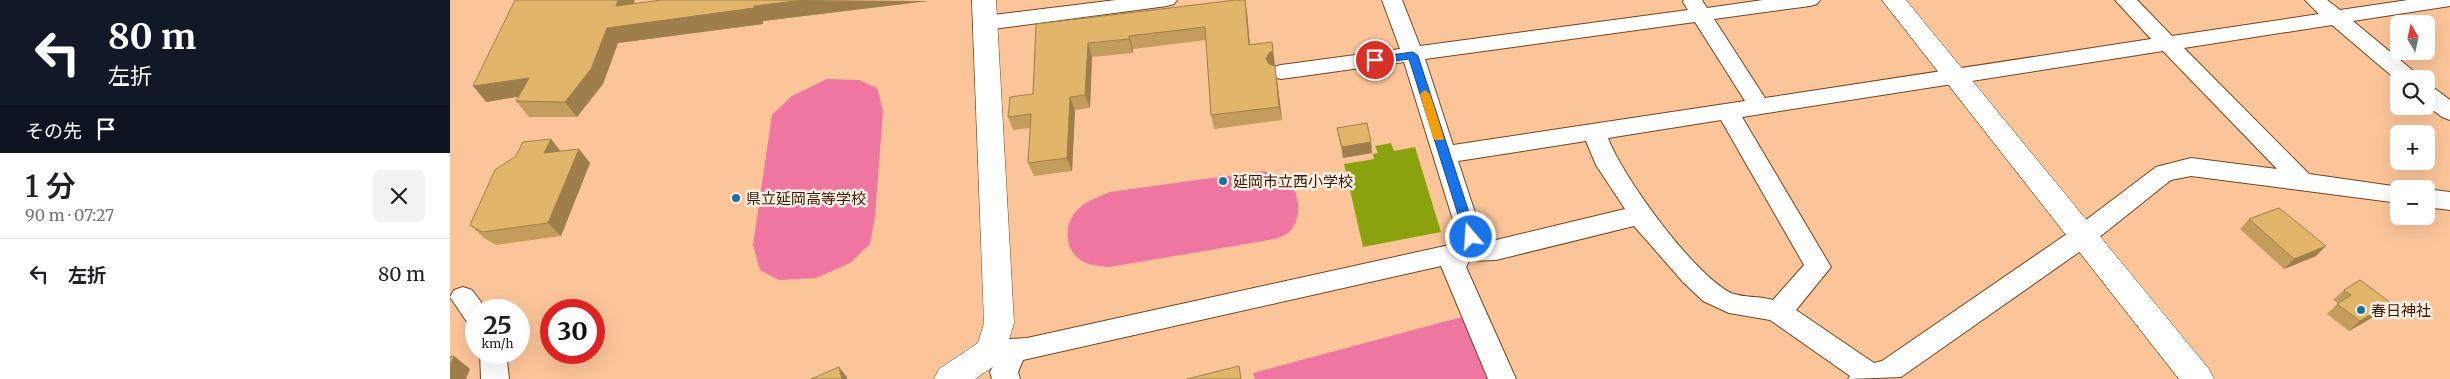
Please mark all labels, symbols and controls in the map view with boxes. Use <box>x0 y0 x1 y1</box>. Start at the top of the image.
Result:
text: 80 m <box>108 15 196 59</box>
north arrow <box>2390 15 2435 60</box>
map controls <box>2390 15 2435 225</box>
icon: left <box>25 20 90 85</box>
pin <box>1354 39 1396 81</box>
icon: arrive <box>1361 46 1389 74</box>
text: 左折 <box>108 62 152 90</box>
button: search <box>2390 70 2435 115</box>
icon: arrive <box>92 115 120 143</box>
text: その先 <box>25 119 82 143</box>
button: + <box>2390 125 2435 170</box>
text: 1 分 <box>25 167 76 205</box>
button: close <box>373 170 425 222</box>
place label: 延岡市立西小学校 <box>1233 172 1353 191</box>
marker: 延岡市立西小学校 <box>1217 175 1229 187</box>
button: − <box>2390 180 2435 225</box>
place label: 県立延岡高等学校 <box>746 189 866 208</box>
marker: 県立延岡高等学校 <box>730 192 742 204</box>
text: 90 m · 07:27 <box>25 205 114 225</box>
position arrow <box>1444 210 1496 262</box>
icon: left <box>25 260 53 288</box>
text: 80 m <box>378 262 425 286</box>
text: 左折 <box>68 263 106 287</box>
speed limit sign: 30 <box>540 299 605 364</box>
place label: 春日神社 <box>2371 301 2431 320</box>
marker: 春日神社 <box>2355 304 2367 316</box>
text: 25 <box>483 309 512 341</box>
text: km/h <box>482 336 513 351</box>

